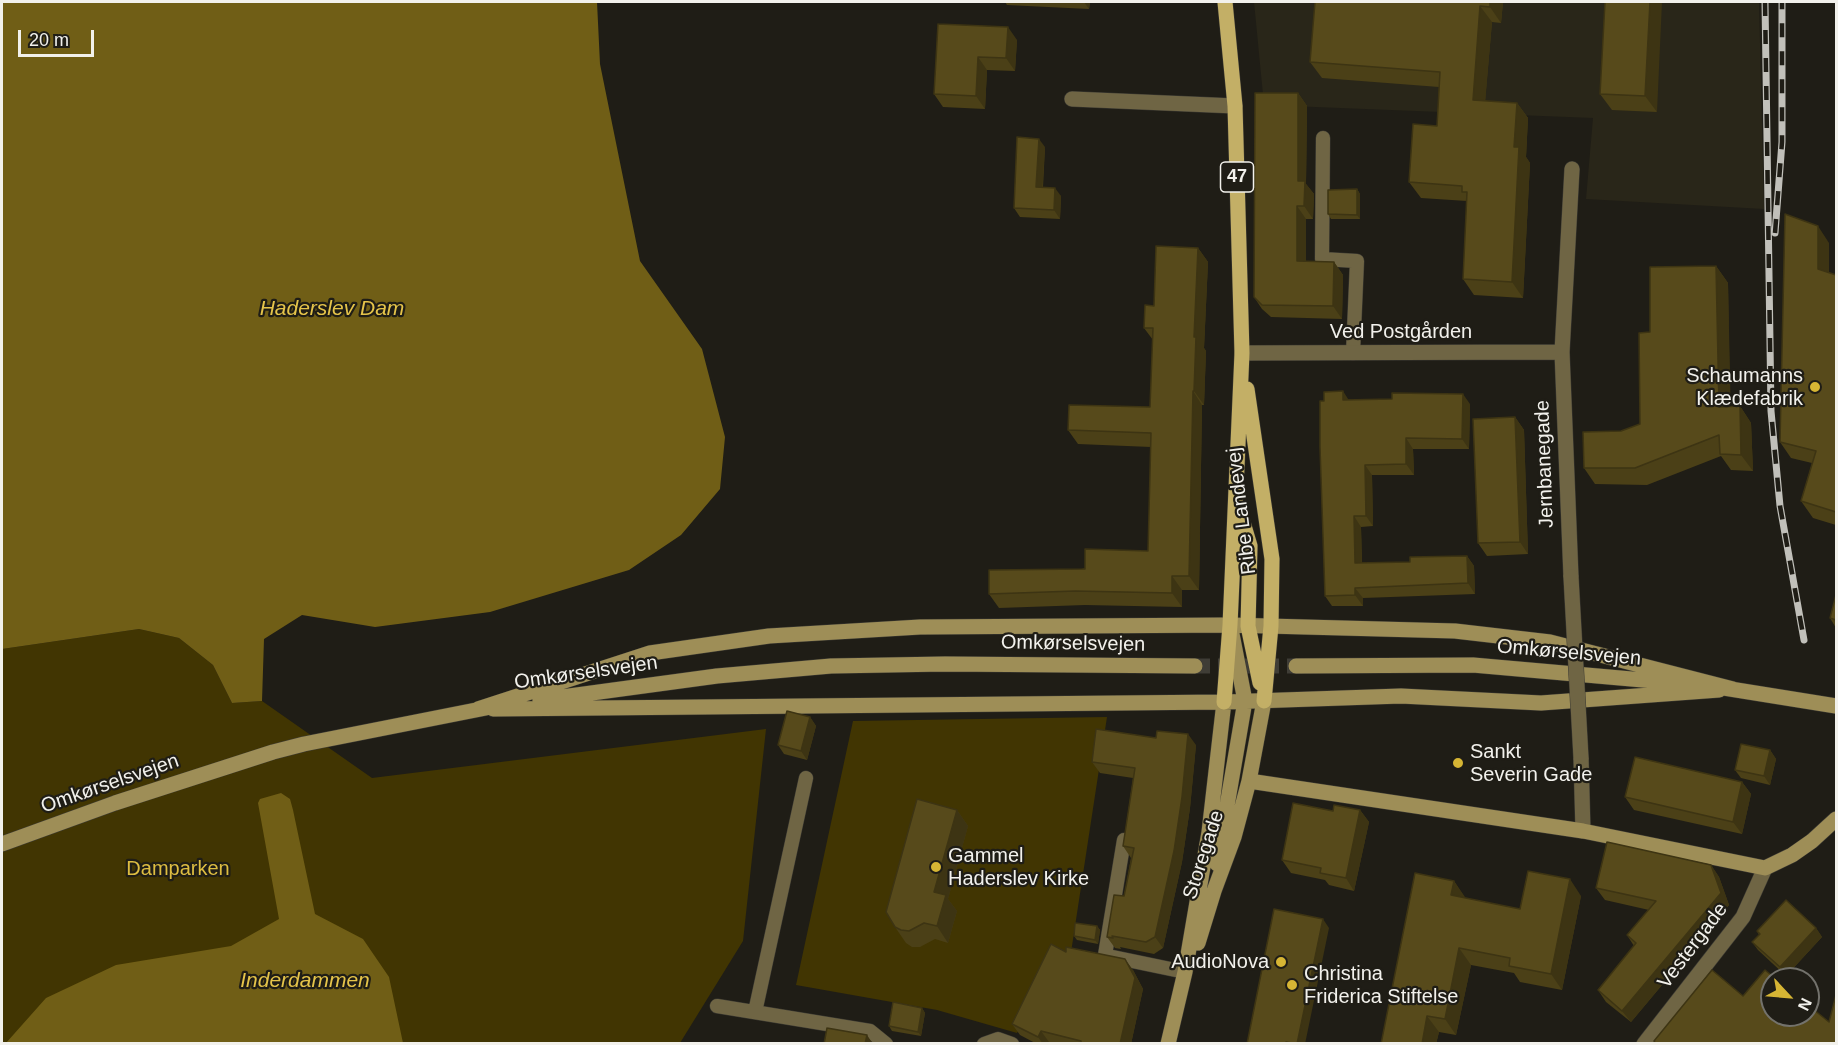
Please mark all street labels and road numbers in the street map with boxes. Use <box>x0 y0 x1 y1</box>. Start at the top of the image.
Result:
road number: 47 <box>1220 162 1254 192</box>
street label: Ved Postgården <box>1330 320 1472 344</box>
street label: Jernbanegade <box>1531 400 1559 528</box>
street label: Ribe Landevej <box>1222 446 1262 576</box>
street label: Omkørselsvejen <box>1001 631 1145 657</box>
street label: Omkørselsvejen <box>1496 635 1642 671</box>
street label: Omkørselsvejen <box>513 651 659 695</box>
street label: Omkørselsvejen <box>38 749 182 819</box>
street label: Storegade <box>1178 807 1230 903</box>
street label: Vestergade <box>1653 898 1733 994</box>

